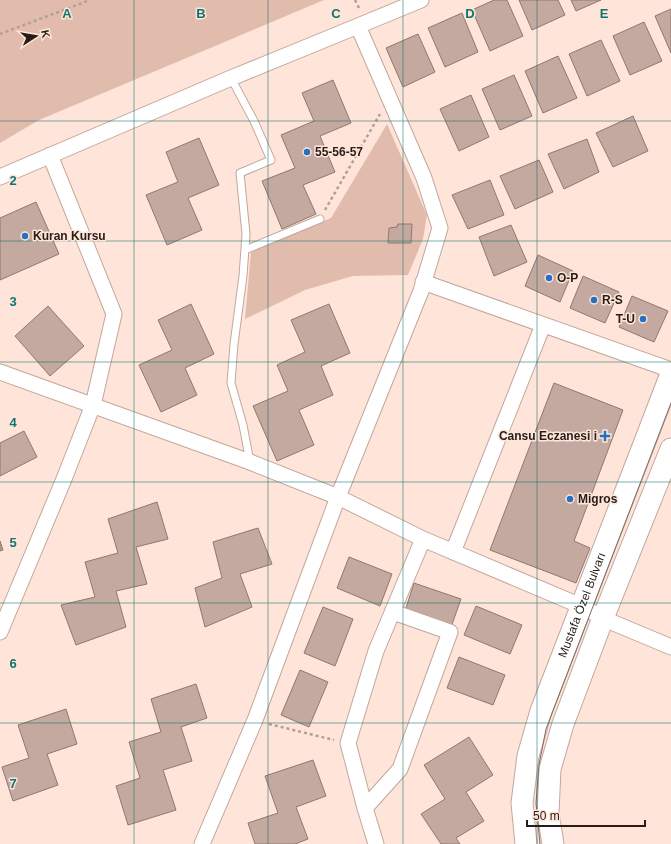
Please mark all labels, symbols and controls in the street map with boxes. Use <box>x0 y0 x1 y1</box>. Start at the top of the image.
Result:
text: A <box>62 6 72 21</box>
text: B <box>196 6 206 21</box>
text: C <box>331 6 341 21</box>
text: D <box>465 6 475 21</box>
text: E <box>600 6 609 21</box>
north arrow <box>16 16 56 56</box>
text: K <box>39 29 52 39</box>
place label: 55-56-57 <box>315 145 363 159</box>
marker: 55-56-57 <box>302 147 312 157</box>
text: 2 <box>9 173 17 188</box>
place label: Kuran Kursu <box>33 229 106 243</box>
marker: Kuran Kursu <box>20 231 30 241</box>
place label: O-P <box>557 271 578 285</box>
marker: O-P <box>544 273 554 283</box>
place label: R-S <box>602 293 623 307</box>
text: 3 <box>9 294 17 309</box>
marker: R-S <box>589 295 599 305</box>
place label: T-U <box>616 312 635 326</box>
marker: T-U <box>638 314 648 324</box>
text: 4 <box>9 415 17 430</box>
place label: Cansu Eczanesi i <box>499 429 597 443</box>
marker: Cansu Eczanesi i <box>600 431 610 441</box>
place label: Migros <box>578 492 618 506</box>
marker: Migros <box>565 494 575 504</box>
text: 5 <box>9 535 17 550</box>
street label: Mustafa Özel Bulvarı <box>555 550 608 660</box>
text: 6 <box>9 656 17 671</box>
text: 7 <box>9 776 17 791</box>
scale bar <box>527 802 645 828</box>
text: 50 m <box>533 809 560 823</box>

